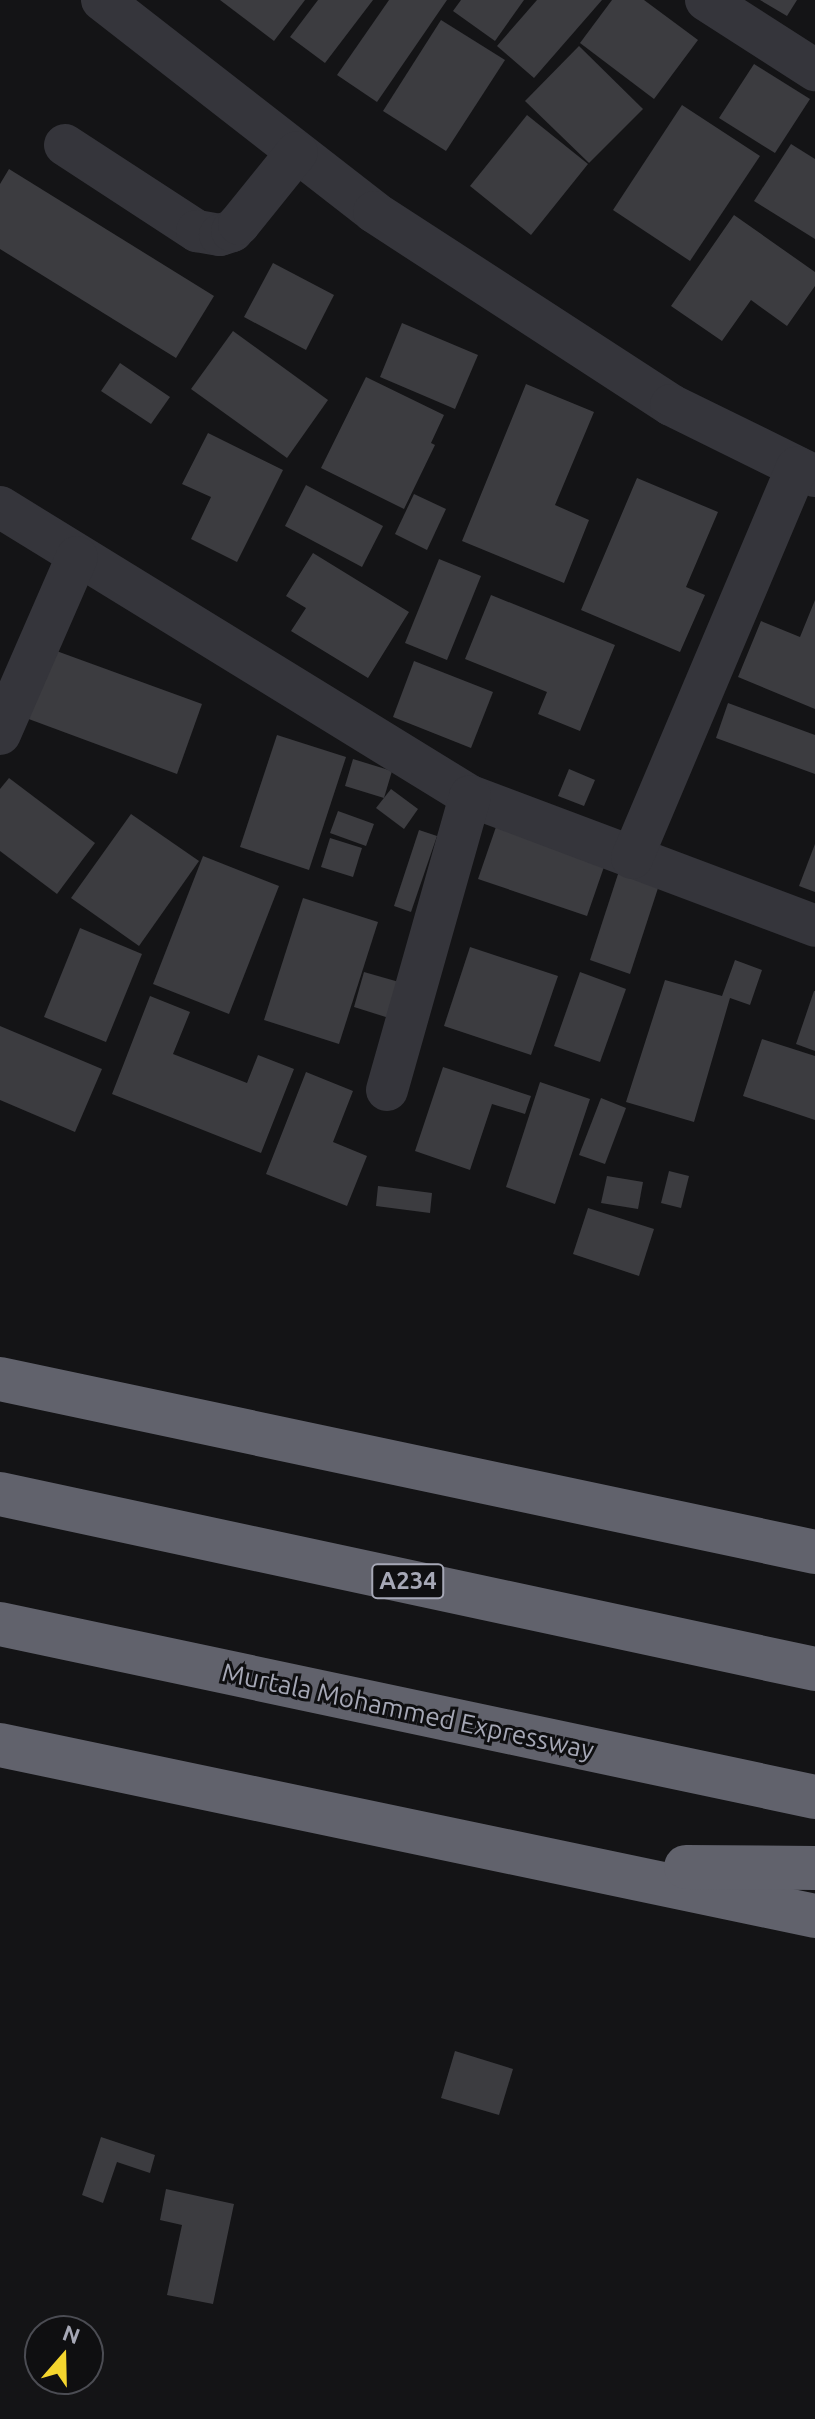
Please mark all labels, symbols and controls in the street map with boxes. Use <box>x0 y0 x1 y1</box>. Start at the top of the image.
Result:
road number: A234 <box>370 1561 446 1601</box>
street label: Murtala Mohammed Expressway <box>219 1656 597 1766</box>
north arrow <box>24 2315 104 2395</box>
text: N <box>60 2319 84 2348</box>

